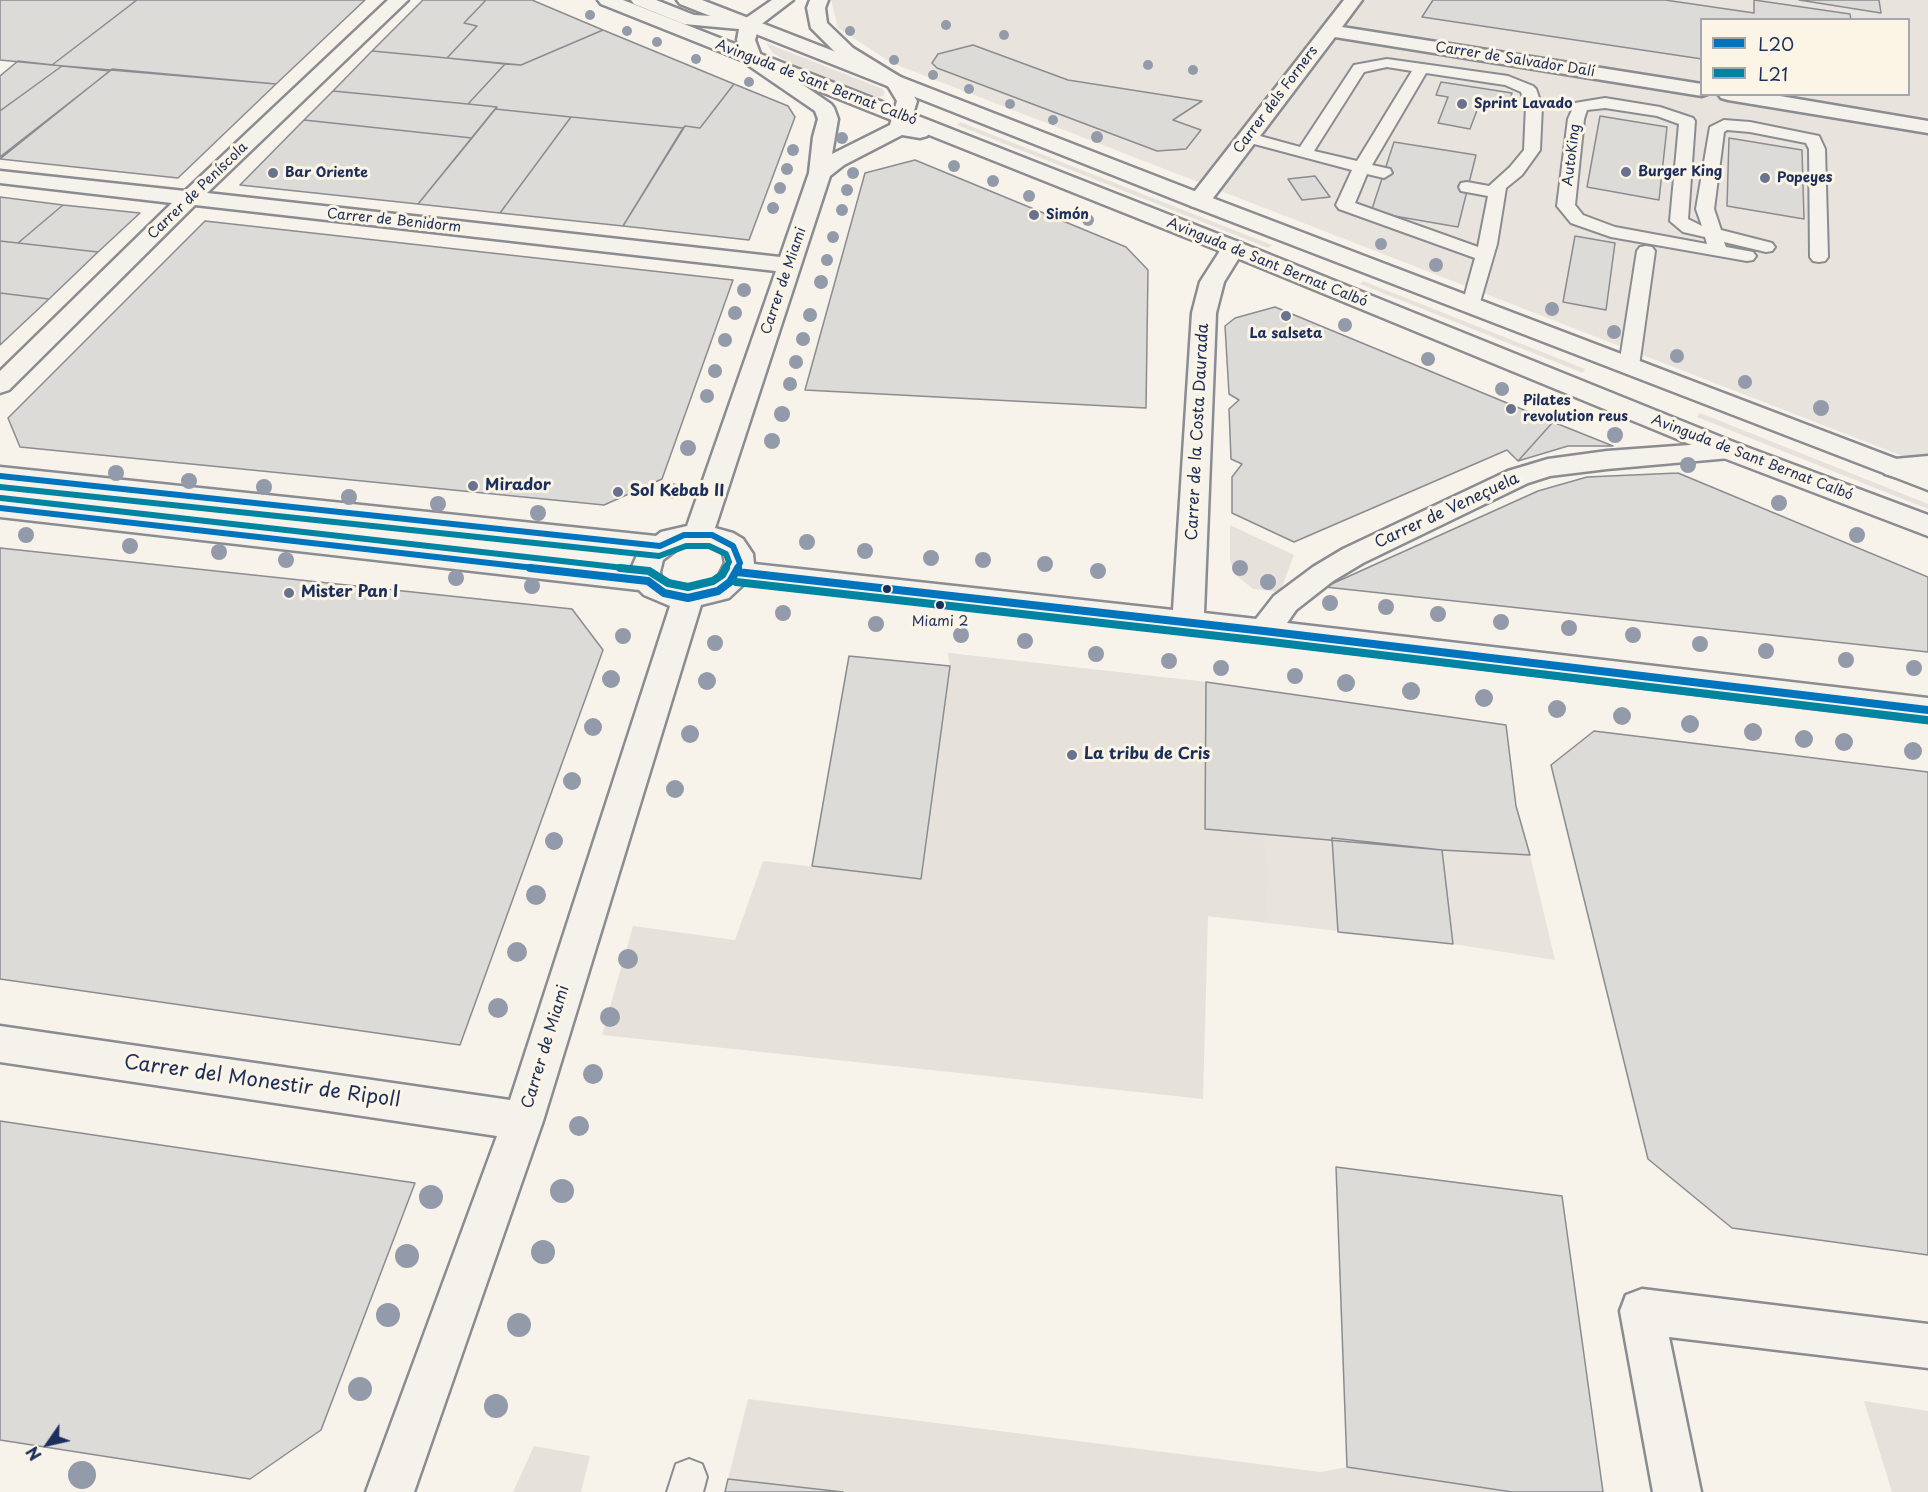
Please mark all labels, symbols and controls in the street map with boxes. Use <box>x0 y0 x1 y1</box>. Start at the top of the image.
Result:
legend <box>1700 18 1910 96</box>
text: L20 <box>1758 30 1794 57</box>
street label: Avinguda de Sant Bernat Calbó <box>713 37 919 129</box>
street label: Carrer de Salvador Dalí <box>1434 39 1596 81</box>
street label: Carrer dels Forners <box>1230 43 1322 157</box>
text: L21 <box>1758 60 1788 87</box>
place label: Sprint Lavado <box>1474 96 1572 112</box>
marker: Sprint Lavado <box>1455 97 1469 111</box>
street label: AutoKing <box>1560 123 1584 187</box>
street label: Carrer de Peníscola <box>145 139 251 243</box>
place label: Burger King <box>1638 164 1722 180</box>
place label: Bar Oriente <box>285 165 368 181</box>
marker: Burger King <box>1619 165 1633 179</box>
marker: Bar Oriente <box>266 166 280 180</box>
place label: Popeyes <box>1777 170 1832 186</box>
marker: Popeyes <box>1758 171 1772 185</box>
street label: Carrer de Benidorm <box>326 206 462 236</box>
place label: Simón <box>1046 207 1089 223</box>
marker: Simón <box>1027 208 1041 222</box>
street label: Avinguda de Sant Bernat Calbó <box>1164 215 1370 311</box>
street label: Carrer de Miami <box>758 225 810 337</box>
marker: La salseta <box>1279 309 1293 323</box>
street label: Carrer de la Costa Daurada <box>1183 323 1213 541</box>
place label: La salseta <box>1250 326 1322 342</box>
place label: Pilates revolution reus <box>1523 393 1628 425</box>
marker: Pilates revolution reus <box>1504 402 1518 416</box>
street label: Avinguda de Sant Bernat Calbó <box>1649 412 1855 504</box>
street label: Carrer de Veneçuela <box>1372 469 1522 553</box>
place label: Mirador <box>485 476 551 496</box>
marker: Mirador <box>466 479 480 493</box>
place label: Sol Kebab II <box>630 482 724 502</box>
marker: Sol Kebab II <box>611 485 625 499</box>
place label: Mister Pan I <box>301 583 398 603</box>
unlabelled marker <box>881 583 893 595</box>
marker: Mister Pan I <box>282 586 296 600</box>
marker: Miami 2 <box>934 599 946 611</box>
place label: Miami 2 <box>912 614 968 630</box>
place label: La tribu de Cris <box>1084 745 1210 765</box>
marker: La tribu de Cris <box>1065 748 1079 762</box>
street label: Carrer de Miami <box>518 983 574 1111</box>
street label: Carrer del Monestir de Ripoll <box>122 1051 402 1113</box>
north arrow <box>18 1414 78 1474</box>
text: N <box>20 1442 47 1466</box>

